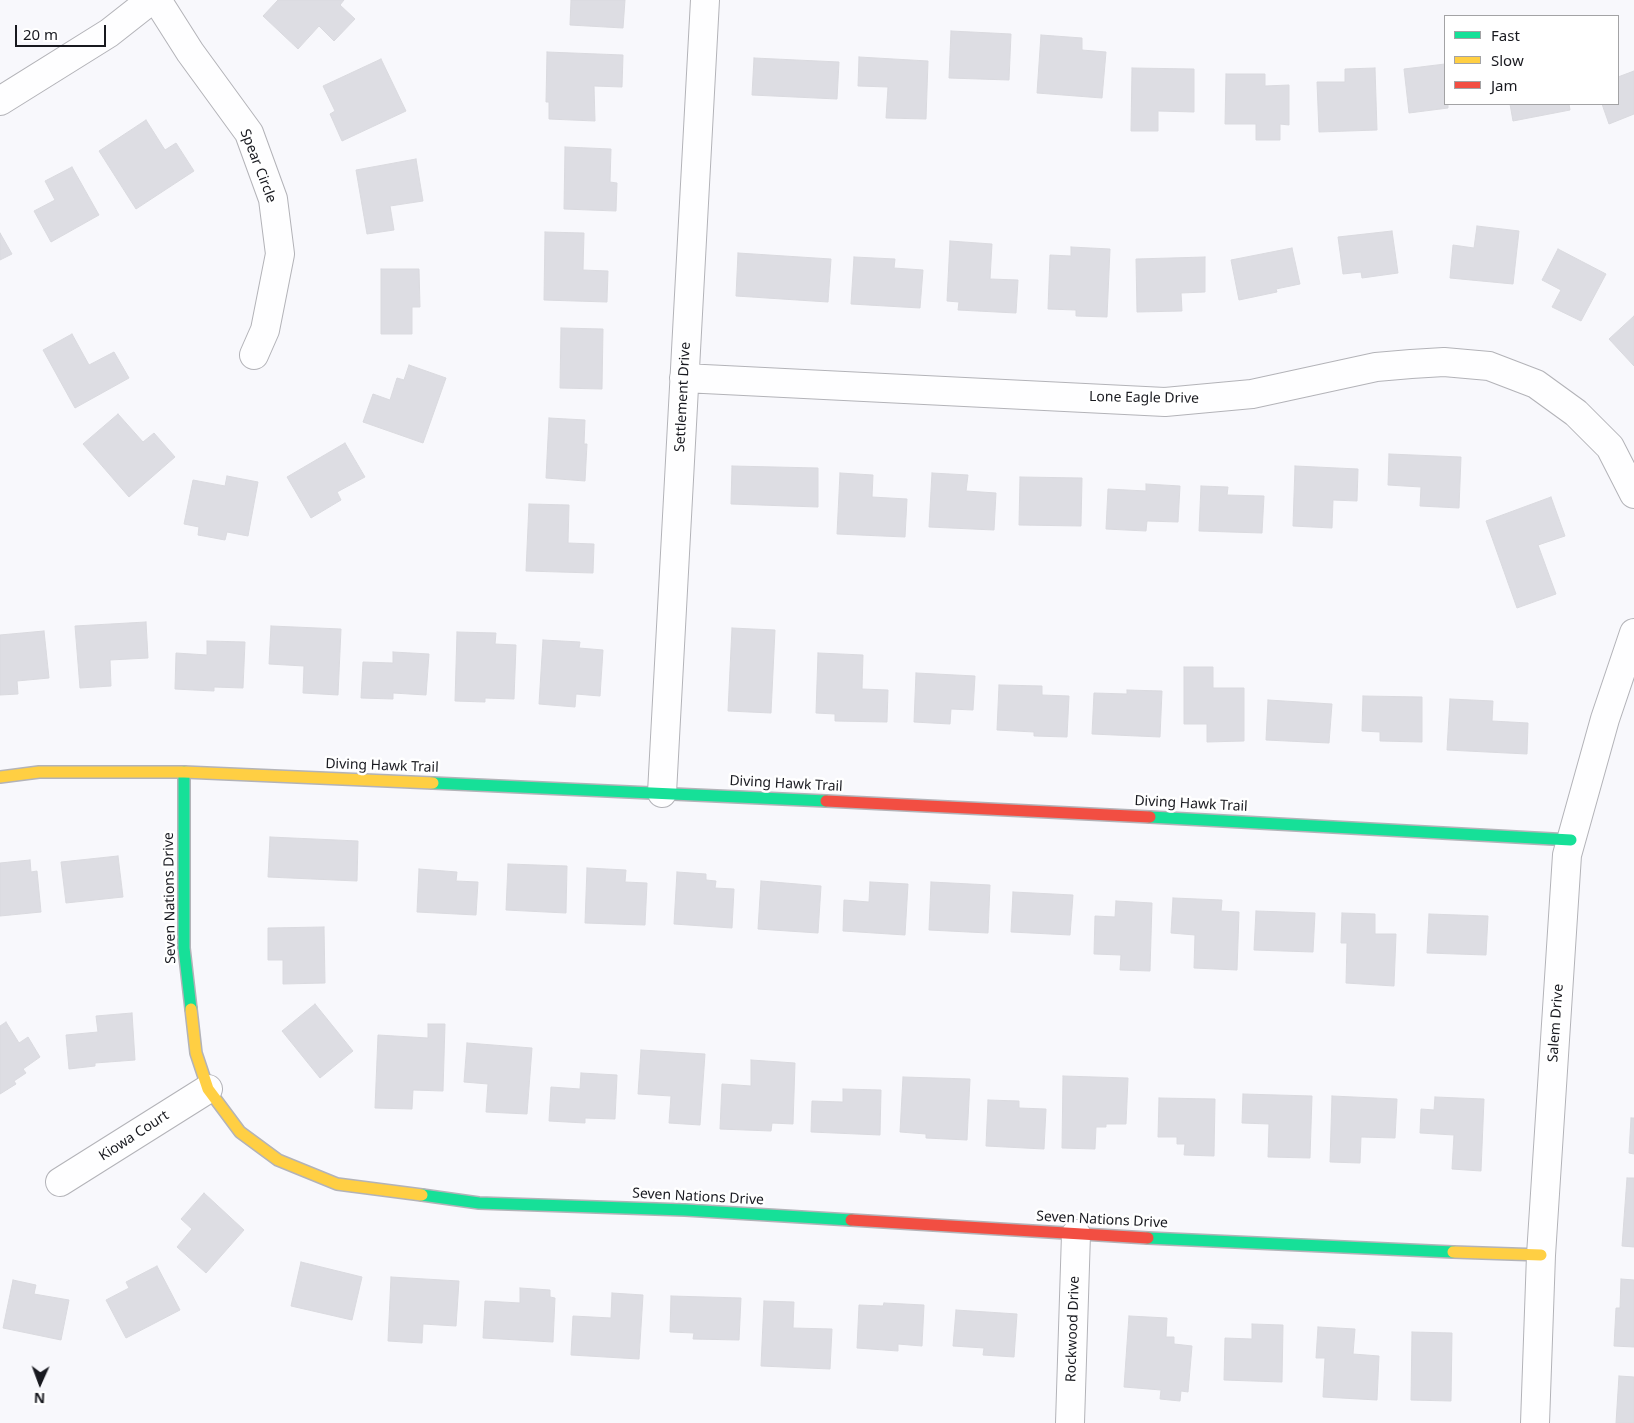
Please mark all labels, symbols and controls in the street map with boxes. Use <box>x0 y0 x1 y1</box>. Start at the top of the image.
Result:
scale bar <box>18 15 109 47</box>
legend <box>1444 15 1619 105</box>
text: 20 m <box>23 24 58 44</box>
text: Fast <box>1491 25 1520 45</box>
text: Slow <box>1491 50 1524 70</box>
text: Jam <box>1491 75 1518 95</box>
street label: Spear Circle <box>236 127 280 205</box>
street label: Settlement Drive <box>672 342 694 452</box>
street label: Lone Eagle Drive <box>1089 389 1199 407</box>
street label: Diving Hawk Trail <box>325 756 439 776</box>
street label: Diving Hawk Trail <box>729 773 843 795</box>
street label: Diving Hawk Trail <box>1134 793 1248 815</box>
street label: Seven Nations Drive <box>160 832 180 964</box>
street label: Salem Drive <box>1545 983 1567 1063</box>
street label: Kiowa Court <box>96 1107 172 1165</box>
street label: Seven Nations Drive <box>632 1185 764 1209</box>
street label: Seven Nations Drive <box>1036 1208 1168 1232</box>
street label: Rockwood Drive <box>1063 1276 1083 1382</box>
north arrow <box>15 1358 65 1408</box>
text: N <box>33 1389 45 1408</box>

